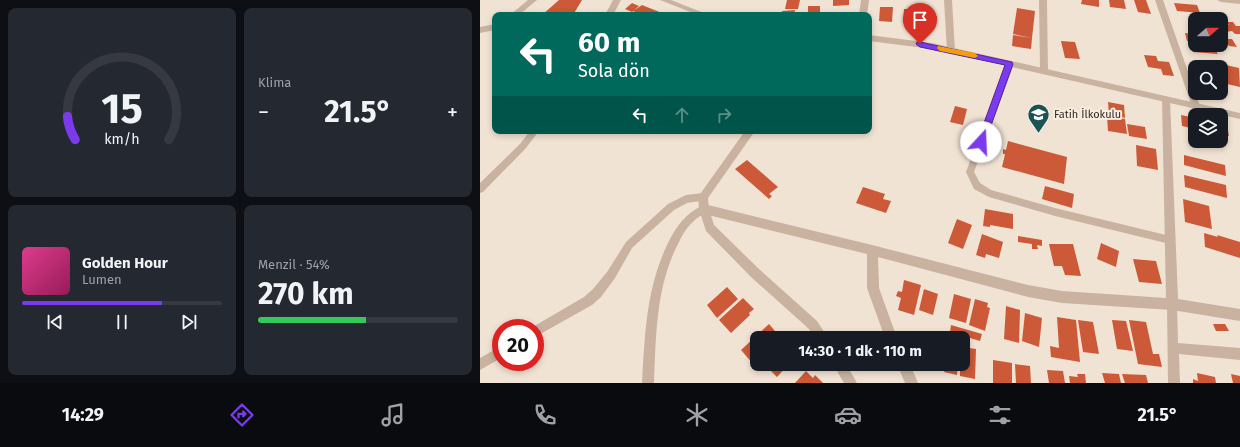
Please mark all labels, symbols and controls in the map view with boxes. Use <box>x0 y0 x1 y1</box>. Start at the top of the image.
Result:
pin <box>903 3 937 44</box>
icon: arrive <box>909 9 931 31</box>
north arrow <box>1188 12 1228 52</box>
map controls <box>1188 12 1228 148</box>
text: 60 m <box>578 26 640 59</box>
icon: left <box>512 28 564 80</box>
text: Sola dön <box>578 60 650 82</box>
button: search <box>1188 60 1228 100</box>
text: Klima <box>258 75 291 90</box>
text: 15 <box>101 84 143 134</box>
text: 21.5° <box>324 94 392 130</box>
text: − <box>258 99 269 126</box>
text: + <box>447 99 458 126</box>
school or university icon: Fatih İlkokulu <box>1026 101 1052 134</box>
icon: left <box>629 104 651 126</box>
icon: ahead <box>671 104 693 126</box>
icon: right <box>713 104 735 126</box>
place label: Fatih İlkokulu <box>1054 107 1121 121</box>
button: layers <box>1188 108 1228 148</box>
position arrow <box>960 121 1002 163</box>
text: km/h <box>104 131 140 148</box>
text: Golden Hour <box>82 254 168 272</box>
text: Menzil · 54% <box>258 257 330 272</box>
text: Lumen <box>82 272 122 287</box>
text: 270 km <box>258 276 354 312</box>
icon: previous <box>44 311 66 333</box>
icon: pause <box>111 311 133 333</box>
icon: next <box>178 311 200 333</box>
speed limit sign: 20 <box>492 319 544 371</box>
text: 14:30 · 1 dk · 110 m <box>798 342 922 360</box>
icon: directions <box>228 401 256 429</box>
icon: music <box>379 401 407 429</box>
icon: phone <box>531 401 559 429</box>
icon: climate <box>683 401 711 429</box>
icon: car <box>834 401 862 429</box>
icon: filters <box>986 401 1014 429</box>
text: 14:29 <box>62 404 104 426</box>
text: 21.5° <box>1137 404 1178 426</box>

